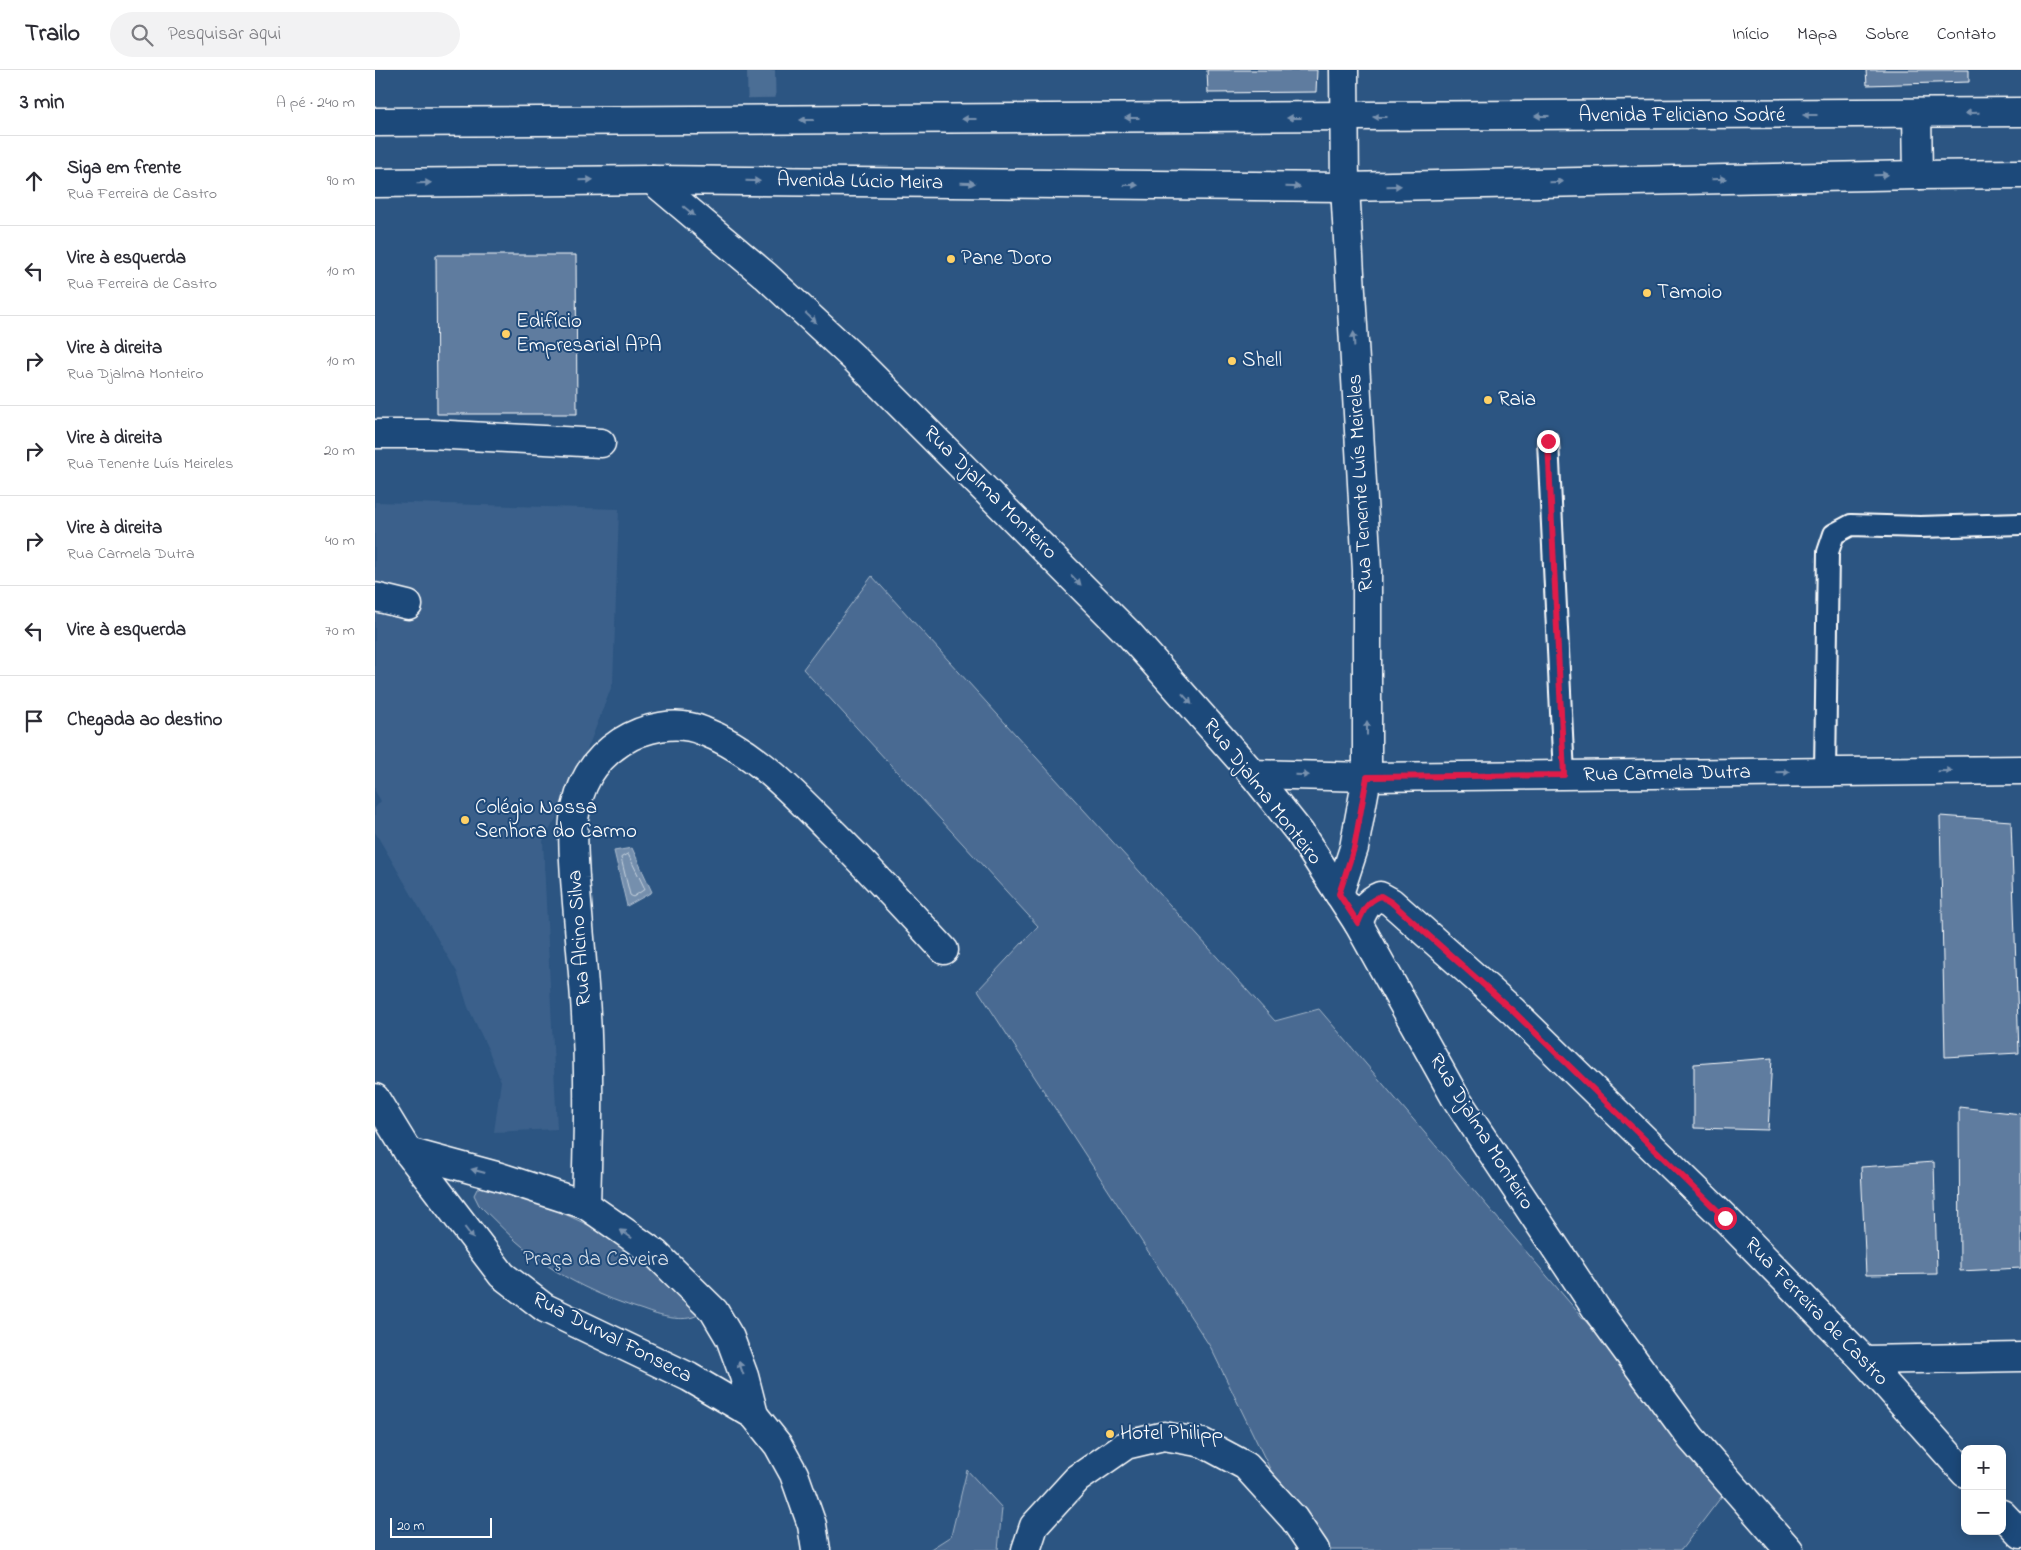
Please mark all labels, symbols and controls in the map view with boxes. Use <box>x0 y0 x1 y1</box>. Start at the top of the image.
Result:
search box <box>110 12 460 57</box>
text: Trailo <box>25 17 80 52</box>
icon: search <box>128 21 156 49</box>
text: Pesquisar aqui <box>168 21 281 48</box>
text: Início <box>1732 22 1769 48</box>
text: Mapa <box>1797 22 1837 48</box>
text: Sobre <box>1865 22 1909 48</box>
text: Contato <box>1937 22 1996 48</box>
text: 3 min <box>20 88 64 118</box>
text: A pé · 240 m <box>276 91 355 115</box>
street label: Avenida Feliciano Sodré <box>1578 101 1786 131</box>
one-way arrow <box>1964 109 1980 117</box>
one-way arrow <box>1802 111 1818 119</box>
one-way arrow <box>1534 112 1550 120</box>
one-way arrow <box>1372 113 1388 121</box>
one-way arrow <box>1123 114 1139 122</box>
one-way arrow <box>1286 114 1302 122</box>
one-way arrow <box>961 115 977 123</box>
one-way arrow <box>798 116 814 124</box>
text: Siga em frente <box>67 155 181 182</box>
street label: Avenida Lúcio Meira <box>777 166 943 198</box>
icon: ahead <box>20 167 48 195</box>
text: 90 m <box>327 169 355 193</box>
one-way arrow <box>1873 171 1889 179</box>
one-way arrow <box>1711 175 1727 183</box>
one-way arrow <box>578 176 594 184</box>
one-way arrow <box>746 177 762 185</box>
one-way arrow <box>416 178 432 186</box>
one-way arrow <box>1548 178 1564 186</box>
one-way arrow <box>961 179 977 187</box>
one-way arrow <box>1123 181 1139 189</box>
text: Rua Ferreira de Castro <box>67 182 217 206</box>
one-way arrow <box>1386 182 1402 190</box>
one-way arrow <box>1286 183 1302 191</box>
one-way arrow <box>683 205 695 217</box>
place label: Pane Doro <box>961 244 1052 274</box>
text: Vire à esquerda <box>67 245 186 272</box>
marker: Pane Doro <box>945 253 957 265</box>
icon: left <box>20 257 48 285</box>
text: 10 m <box>327 259 355 283</box>
text: Rua Ferreira de Castro <box>67 272 217 296</box>
place label: Tamoio <box>1657 278 1722 308</box>
marker: Tamoio <box>1641 287 1653 299</box>
place label: Edifício Empresarial APA <box>516 307 662 361</box>
one-way arrow <box>805 312 817 324</box>
marker: Edifício Empresarial APA <box>500 328 512 340</box>
one-way arrow <box>1349 331 1357 347</box>
text: Vire à direita <box>67 335 162 362</box>
place label: Shell <box>1242 346 1282 376</box>
icon: right <box>20 347 48 375</box>
text: 10 m <box>327 349 355 373</box>
marker: Shell <box>1226 355 1238 367</box>
text: Rua Djalma Monteiro <box>67 362 204 386</box>
street label: Rua Tenente Luís Meireles <box>1340 373 1382 593</box>
place label: Raia <box>1498 385 1536 415</box>
marker: Raia <box>1482 394 1494 406</box>
street label: Rua Djalma Monteiro <box>916 419 1064 567</box>
text: Vire à direita <box>67 425 162 452</box>
route end <box>1537 430 1560 453</box>
icon: right <box>20 437 48 465</box>
text: 20 m <box>324 439 355 463</box>
text: Rua Tenente Luís Meireles <box>67 452 233 476</box>
text: Vire à direita <box>67 515 162 542</box>
icon: right <box>20 527 48 555</box>
text: 40 m <box>325 529 355 553</box>
text: Rua Carmela Dutra <box>67 542 195 566</box>
one-way arrow <box>1070 574 1082 586</box>
icon: left <box>20 617 48 645</box>
text: Vire à esquerda <box>67 617 186 644</box>
text: 70 m <box>325 619 355 643</box>
one-way arrow <box>1181 692 1193 704</box>
icon: arrive <box>20 707 48 735</box>
text: Chegada ao destino <box>67 707 222 734</box>
street label: Rua Djalma Monteiro <box>1195 712 1329 872</box>
one-way arrow <box>1363 720 1371 736</box>
street label: Rua Carmela Dutra <box>1583 758 1751 790</box>
one-way arrow <box>1938 766 1954 774</box>
one-way arrow <box>1775 768 1791 776</box>
one-way arrow <box>1294 772 1310 780</box>
place label: Colégio Nossa Senhora do Carmo <box>475 793 637 847</box>
marker: Colégio Nossa Senhora do Carmo <box>459 814 471 826</box>
street label: Rua Alcino Silva <box>560 869 600 1007</box>
street label: Rua Djalma Monteiro <box>1421 1048 1541 1216</box>
one-way arrow <box>470 1167 486 1175</box>
route start <box>1714 1207 1737 1230</box>
one-way arrow <box>464 1226 474 1240</box>
one-way arrow <box>619 1229 633 1239</box>
street label: Rua Ferreira de Castro <box>1737 1231 1895 1393</box>
park label: Praça da Caveira <box>523 1245 669 1275</box>
street label: Rua Durval Fonseca <box>527 1285 697 1391</box>
one-way arrow <box>737 1360 744 1375</box>
place label: Hotel Philipp <box>1120 1419 1223 1449</box>
marker: Hotel Philipp <box>1104 1428 1116 1440</box>
map controls <box>1961 1445 2006 1535</box>
button: + <box>1961 1445 2006 1490</box>
button: − <box>1961 1490 2006 1535</box>
scale bar <box>390 1515 493 1538</box>
text: 20 m <box>397 1516 424 1537</box>

